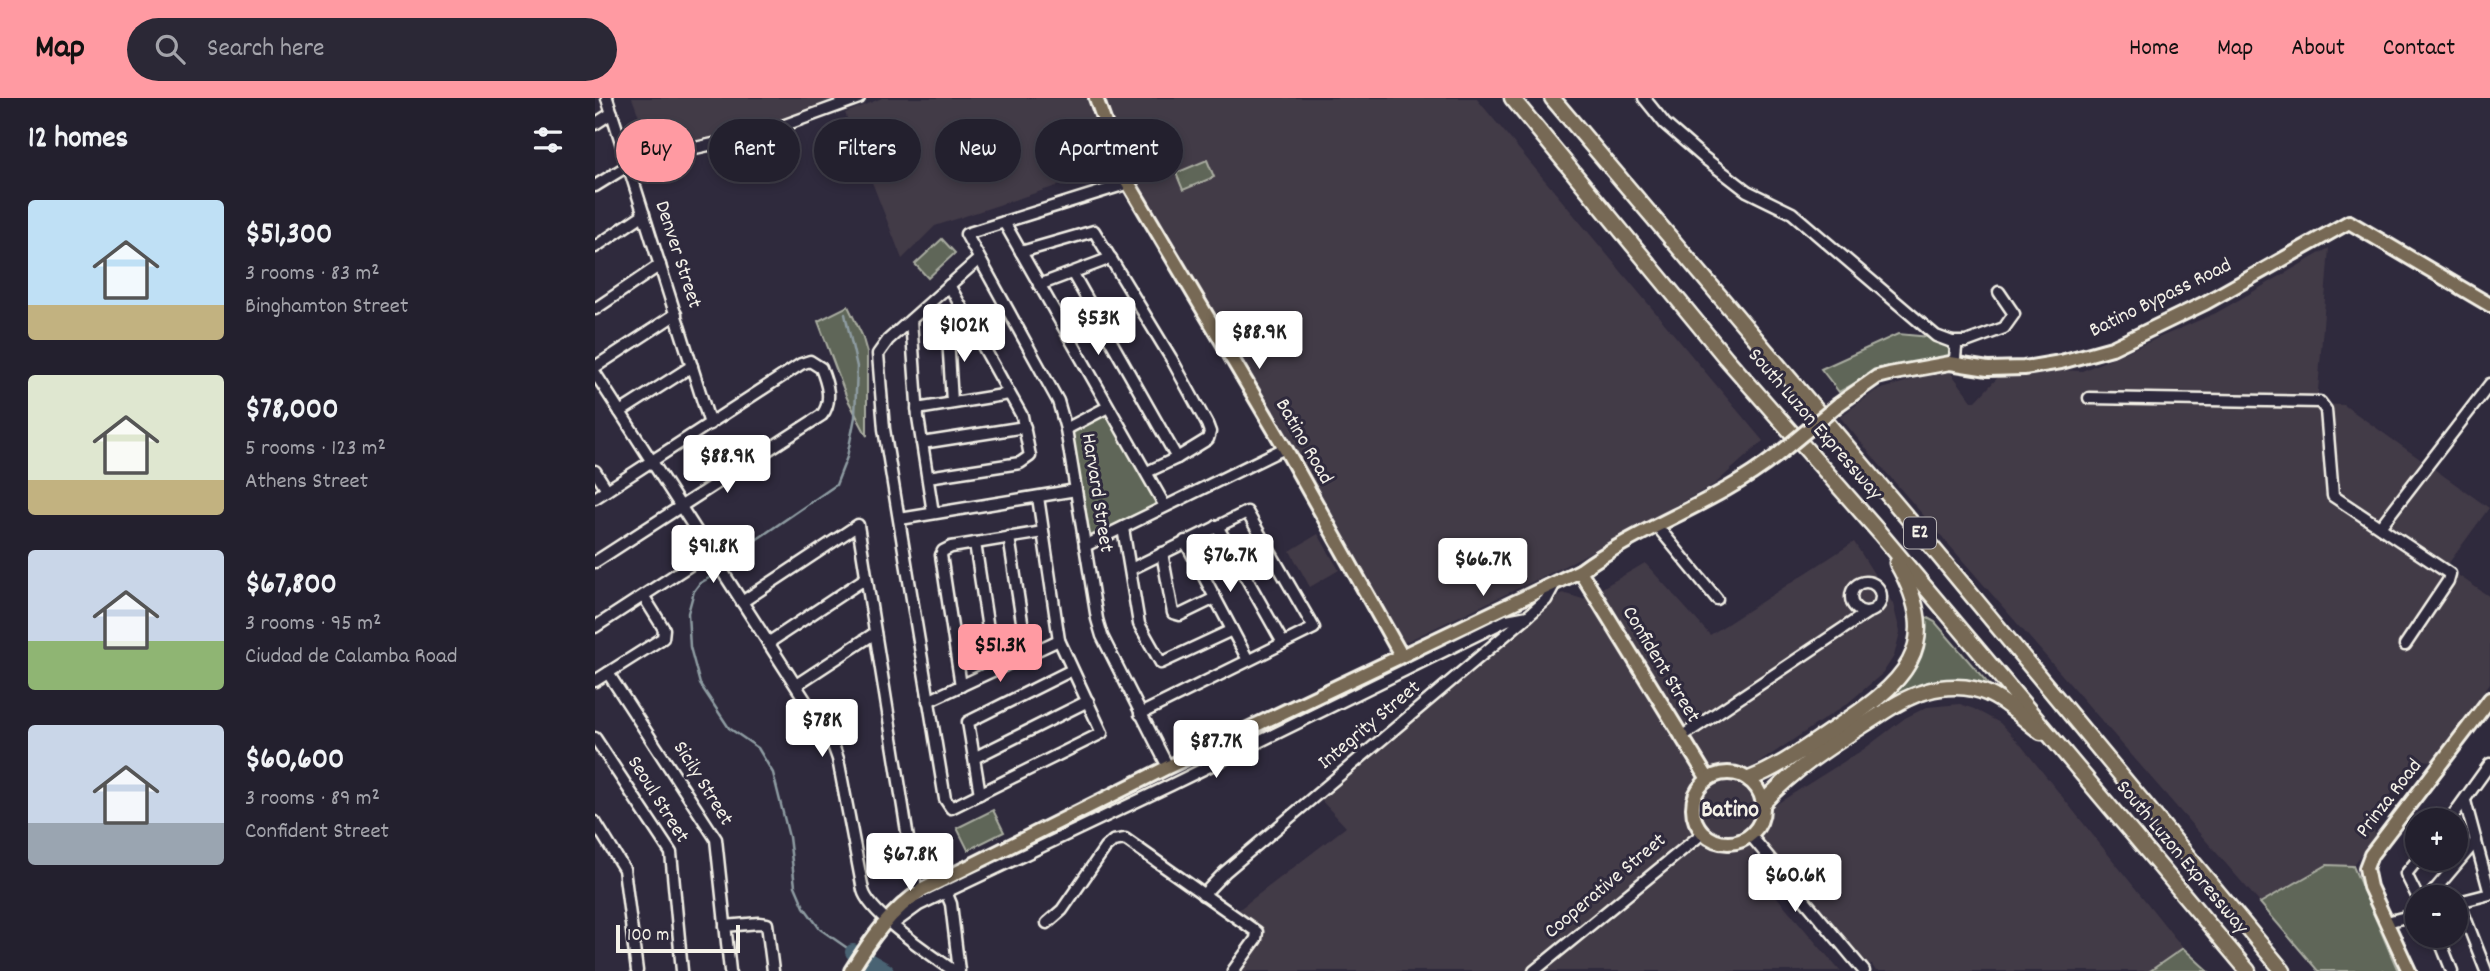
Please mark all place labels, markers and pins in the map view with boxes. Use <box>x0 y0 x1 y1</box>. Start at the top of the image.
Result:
pin: $53K <box>1057 298 1139 357</box>
pin: $102K <box>915 304 1013 364</box>
pin: $88.9K <box>1202 312 1316 371</box>
pin: $88.9K <box>670 436 784 495</box>
pin: $91.8K <box>656 526 770 585</box>
pin: $76.7K <box>1173 534 1287 594</box>
pin: $66.7K <box>1426 538 1540 598</box>
pin: $51.3K <box>943 624 1057 684</box>
pin: $78K <box>781 700 863 759</box>
pin: $87.7K <box>1159 720 1273 780</box>
pin: $67.8K <box>853 834 967 893</box>
pin: $60.6K <box>1738 854 1852 914</box>

